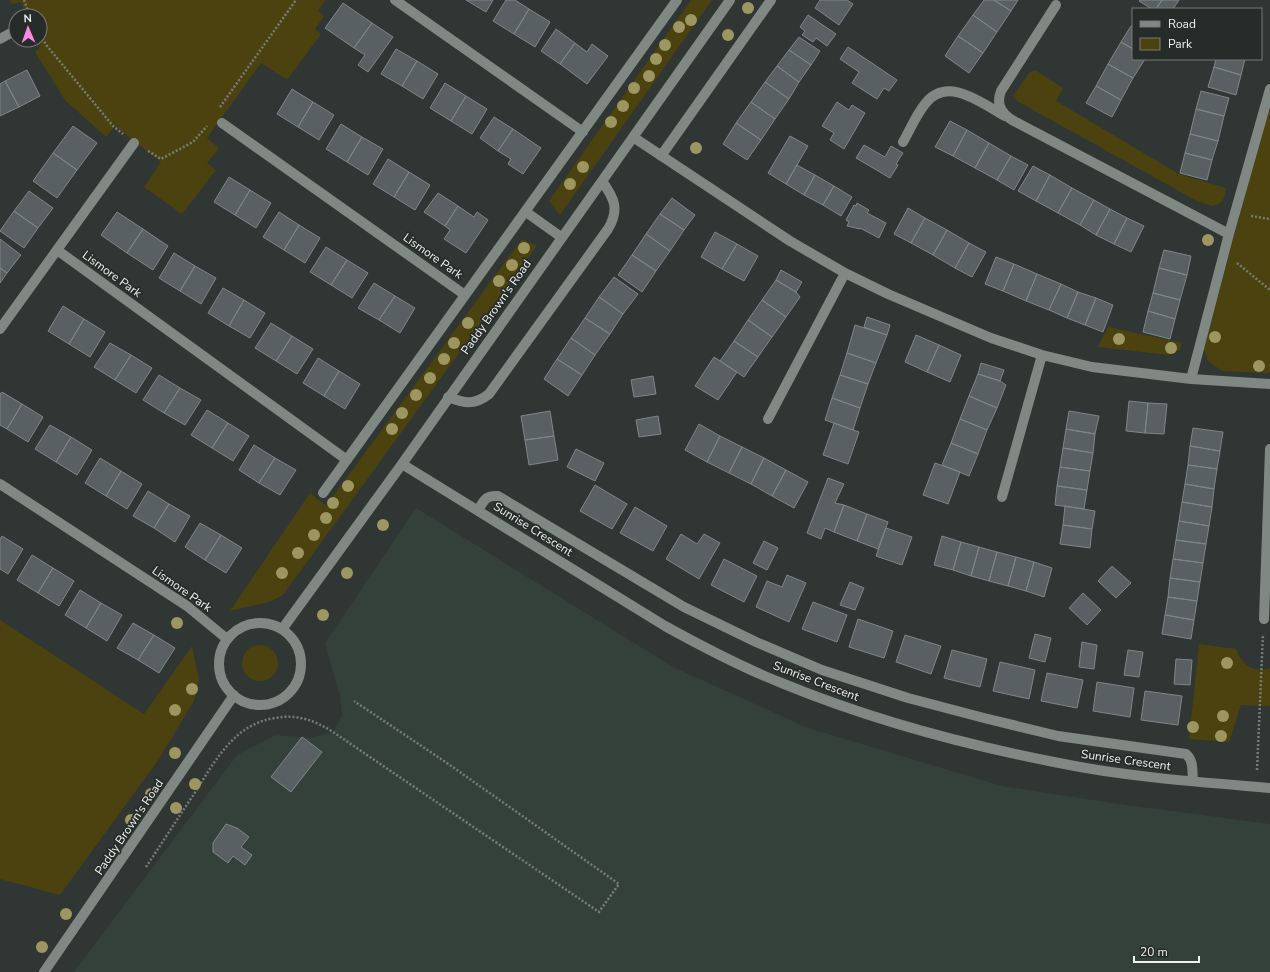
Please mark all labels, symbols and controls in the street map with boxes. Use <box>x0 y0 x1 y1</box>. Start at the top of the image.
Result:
north arrow <box>8 8 48 48</box>
legend <box>1132 8 1262 60</box>
text: N <box>23 11 32 26</box>
text: Road <box>1168 16 1196 32</box>
text: Park <box>1168 36 1193 52</box>
street label: Lismore Park <box>400 229 467 283</box>
street label: Lismore Park <box>79 247 146 302</box>
street label: Paddy Brown's Road <box>457 256 535 358</box>
street label: Sunrise Crescent <box>490 498 576 560</box>
street label: Lismore Park <box>149 562 216 616</box>
street label: Sunrise Crescent <box>771 657 862 705</box>
street label: Sunrise Crescent <box>1080 746 1173 774</box>
street label: Paddy Brown's Road <box>91 776 167 878</box>
scale bar <box>1134 938 1199 964</box>
text: 20 m <box>1140 944 1168 960</box>

